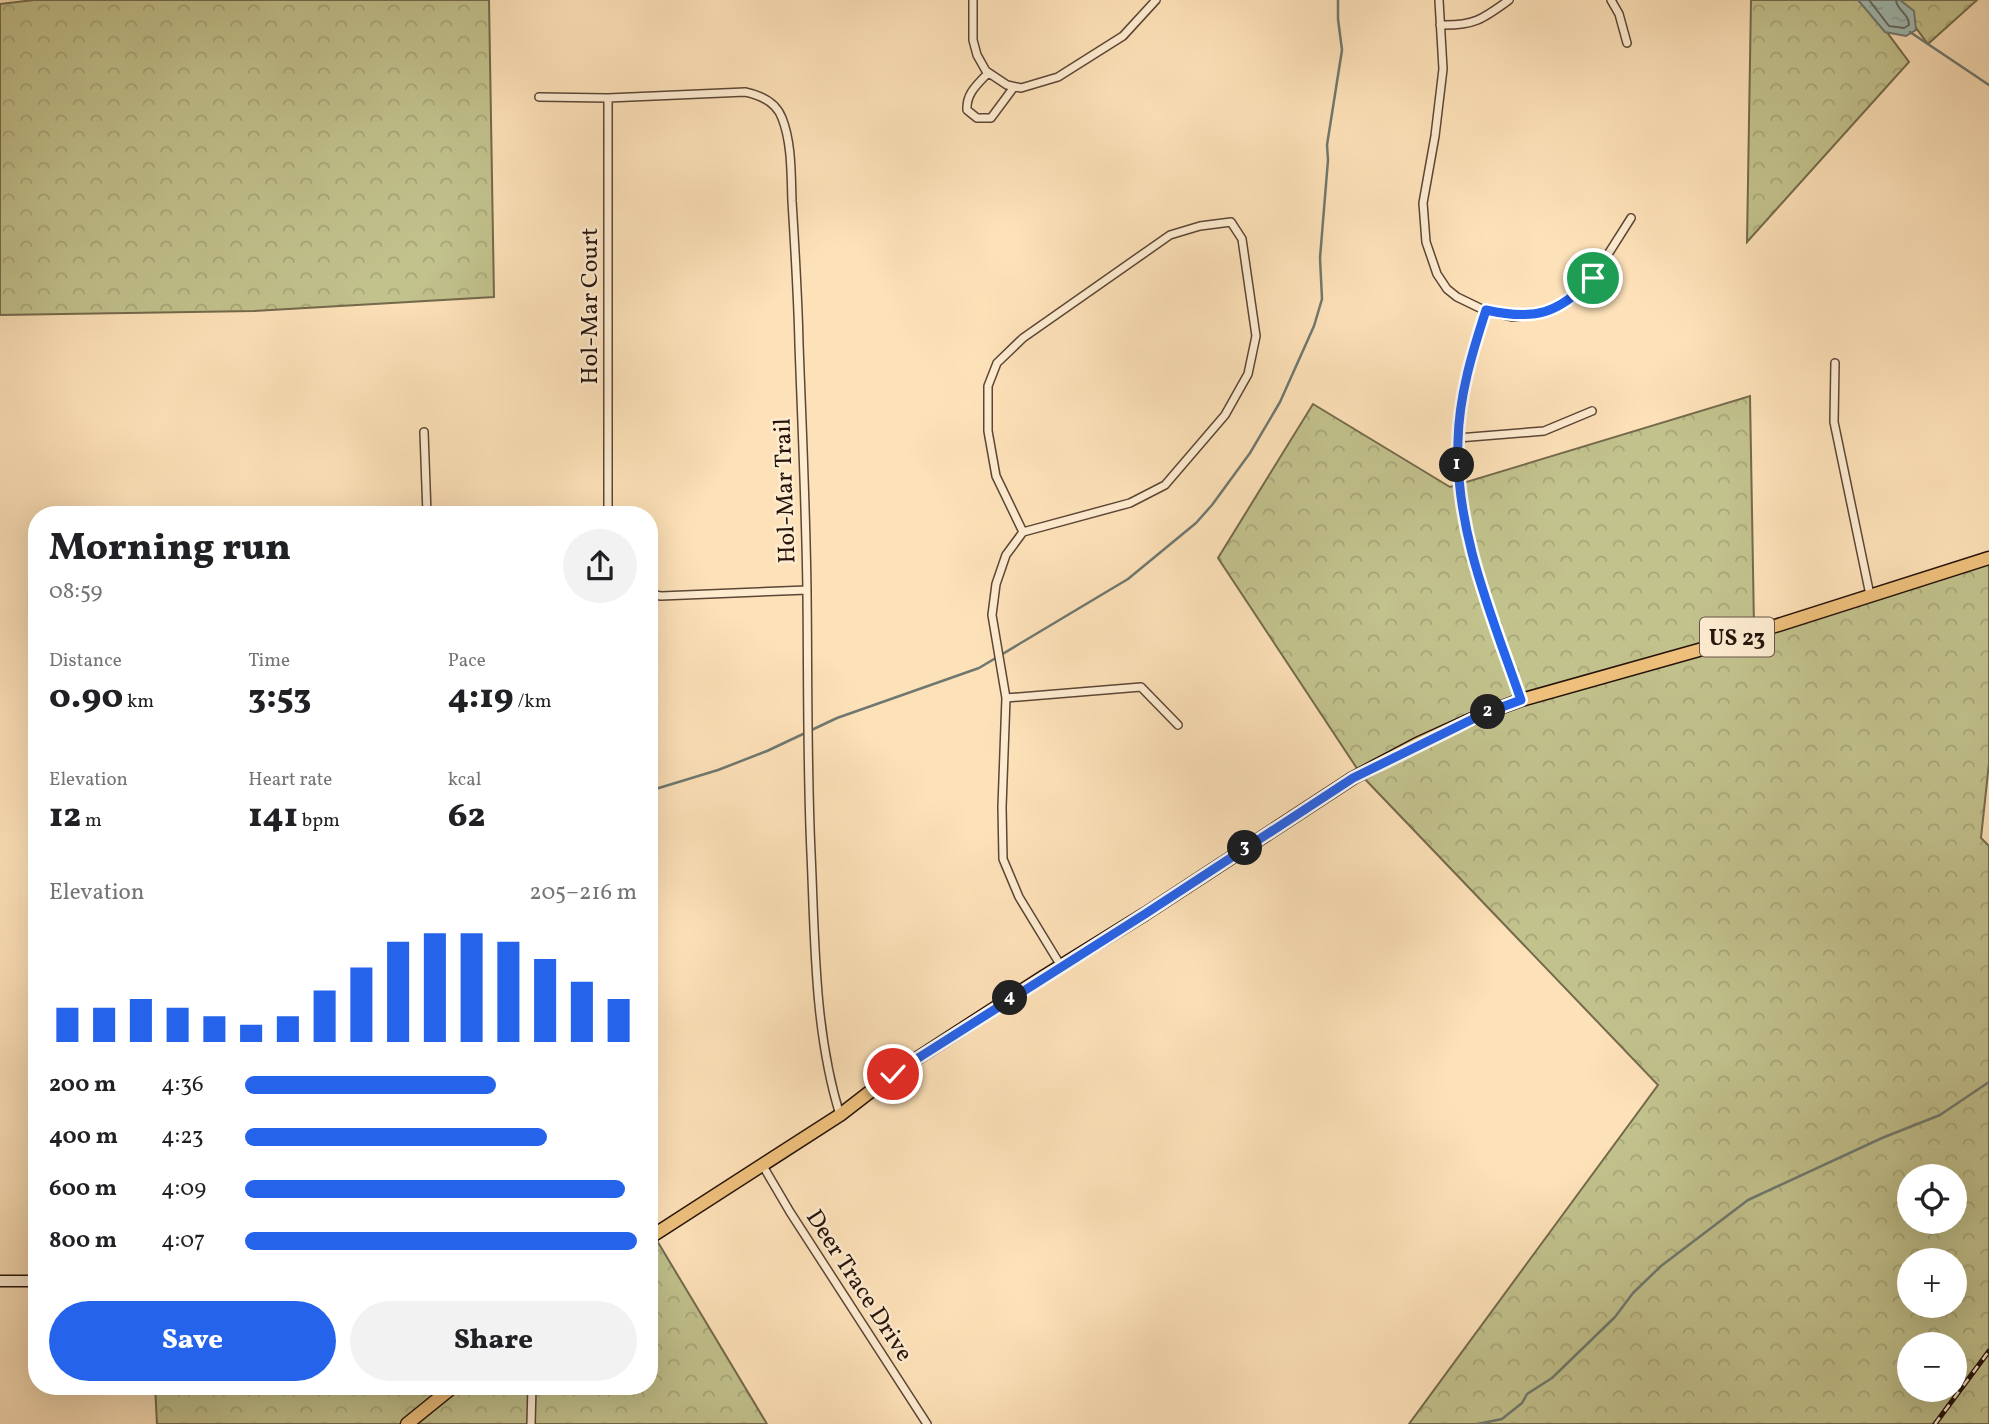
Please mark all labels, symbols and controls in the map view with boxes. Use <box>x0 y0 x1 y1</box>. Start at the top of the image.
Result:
street label: Hol-Mar Court <box>574 228 608 384</box>
pin <box>1563 248 1623 308</box>
icon: arrive <box>1574 259 1612 297</box>
street label: Hol-Mar Trail <box>766 418 806 564</box>
pin: 1 <box>1440 448 1474 482</box>
text: 1 <box>1453 451 1460 477</box>
text: Morning run <box>49 523 291 576</box>
button: share <box>563 529 637 603</box>
text: 08:59 <box>49 576 102 608</box>
road number: US 23 <box>1700 618 1774 656</box>
text: Distance <box>49 648 122 674</box>
text: Time <box>248 648 290 674</box>
text: Pace <box>448 648 486 674</box>
text: 0.90 <box>49 674 123 722</box>
text: 3:53 <box>248 674 311 722</box>
text: 4:19 <box>448 674 514 722</box>
text: km <box>123 689 154 715</box>
text: /km <box>514 689 552 715</box>
pin: 2 <box>1470 694 1506 730</box>
text: 2 <box>1483 698 1492 724</box>
text: Elevation <box>49 767 128 793</box>
text: Heart rate <box>248 767 332 793</box>
text: kcal <box>448 767 481 793</box>
text: 12 <box>49 793 81 841</box>
text: 141 <box>248 793 298 841</box>
text: 62 <box>448 793 485 841</box>
text: m <box>81 808 102 834</box>
text: bpm <box>298 808 340 834</box>
pin: 3 <box>1228 830 1262 866</box>
text: 3 <box>1240 834 1249 860</box>
text: Elevation <box>49 877 145 909</box>
text: 205–216 m <box>529 877 637 909</box>
pin: 4 <box>992 981 1028 1016</box>
text: 4 <box>1004 984 1015 1010</box>
pin <box>863 1044 923 1104</box>
icon: check <box>874 1055 912 1093</box>
text: 200 m <box>49 1069 116 1101</box>
text: 4:36 <box>161 1069 204 1101</box>
text: 400 m <box>49 1121 118 1153</box>
text: 4:23 <box>161 1121 204 1153</box>
map controls <box>1897 1164 1967 1402</box>
button: locate <box>1897 1164 1967 1234</box>
text: 600 m <box>49 1173 117 1205</box>
text: 4:09 <box>161 1173 206 1205</box>
street label: Deer Trace Drive <box>796 1203 920 1369</box>
text: 800 m <box>49 1225 117 1257</box>
text: 4:07 <box>161 1225 205 1257</box>
button: + <box>1897 1248 1967 1318</box>
button: Save <box>49 1301 336 1381</box>
button: Share <box>350 1301 637 1381</box>
button: − <box>1897 1332 1967 1402</box>

